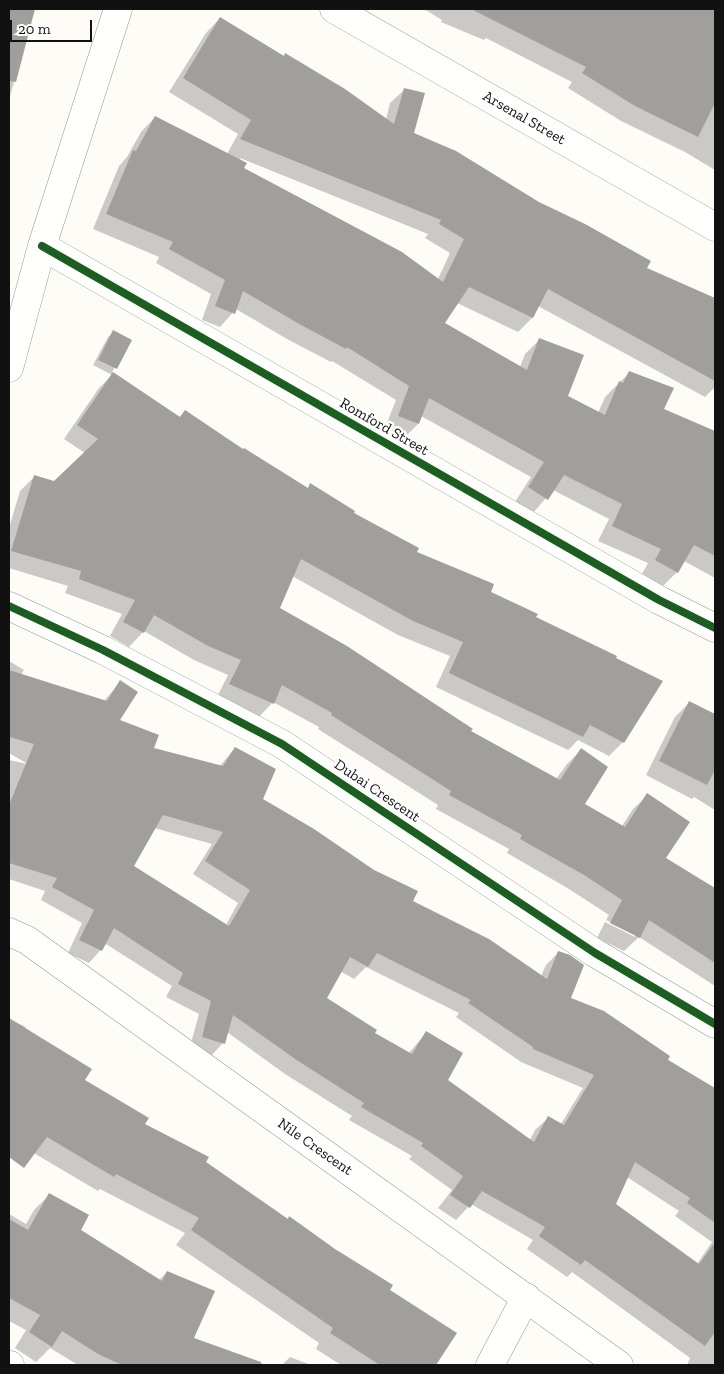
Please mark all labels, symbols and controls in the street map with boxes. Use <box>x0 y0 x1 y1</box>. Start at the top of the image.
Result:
scale bar <box>12 10 95 42</box>
text: 20 m <box>18 20 51 38</box>
street label: Arsenal Street <box>479 87 569 149</box>
street label: Romford Street <box>336 394 432 460</box>
street label: Dubai Crescent <box>331 756 423 826</box>
street label: Nile Crescent <box>274 1115 356 1179</box>

